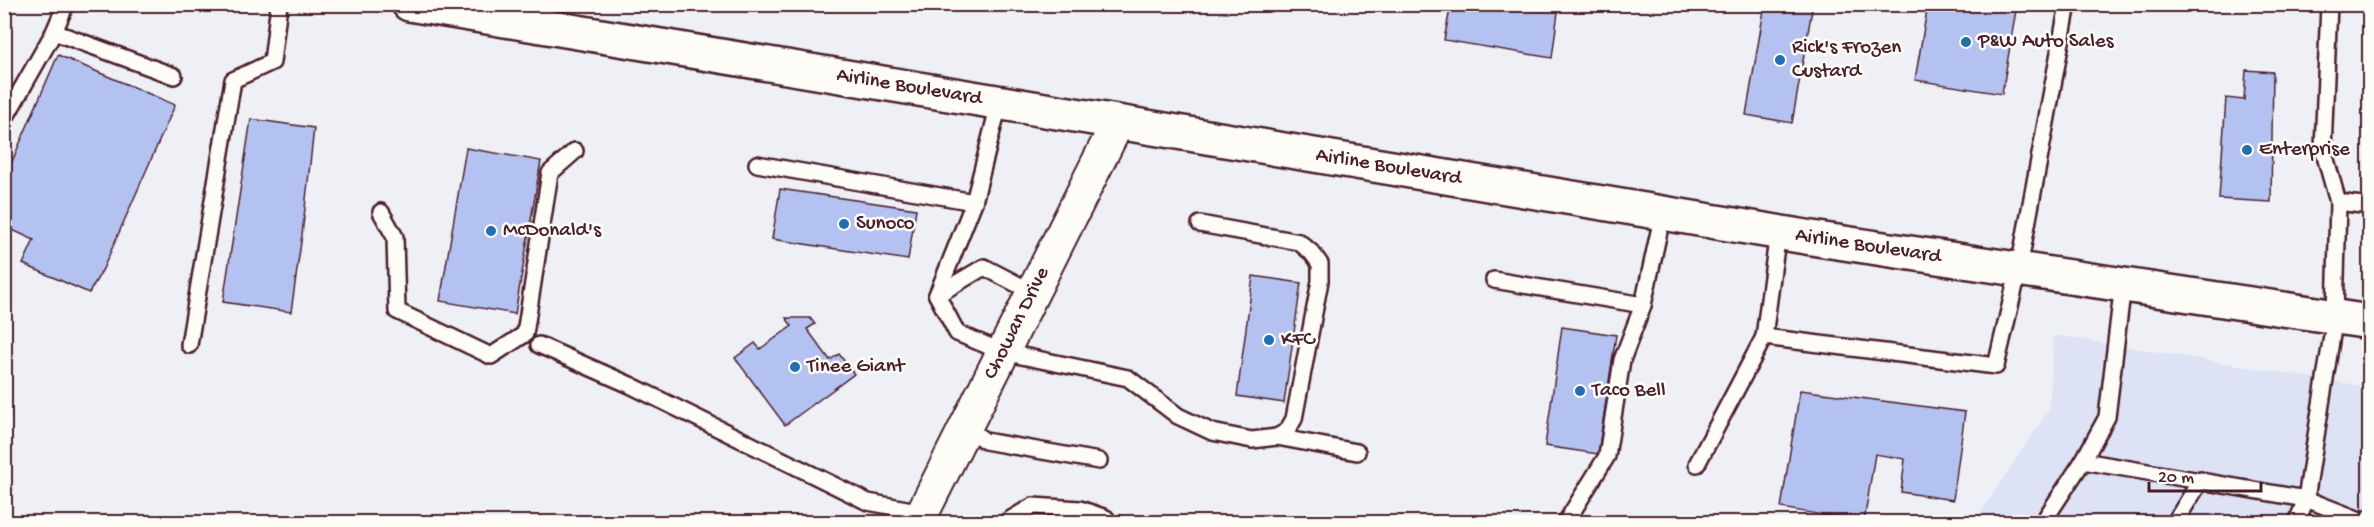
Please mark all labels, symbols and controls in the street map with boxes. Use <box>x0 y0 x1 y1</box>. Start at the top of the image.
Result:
place label: P&W Auto Sales <box>1977 30 2115 55</box>
marker: P&W Auto Sales <box>1959 35 1973 49</box>
place label: Rick's Frozen Custard <box>1792 36 1901 85</box>
marker: Rick's Frozen Custard <box>1773 53 1787 67</box>
street label: Airline Boulevard <box>835 63 985 112</box>
place label: Enterprise <box>2259 138 2351 163</box>
street label: Airline Boulevard <box>1314 143 1465 192</box>
marker: Enterprise <box>2240 143 2254 157</box>
place label: Sunoco <box>856 212 915 237</box>
marker: Sunoco <box>837 217 851 231</box>
place label: McDonald's <box>503 219 602 244</box>
street label: Airline Boulevard <box>1793 223 1944 270</box>
marker: McDonald's <box>484 224 498 238</box>
street label: Chowan Drive <box>979 262 1056 384</box>
place label: KFC <box>1281 328 1316 353</box>
marker: KFC <box>1262 333 1276 347</box>
place label: Tinee Giant <box>806 355 907 380</box>
marker: Tinee Giant <box>788 360 802 374</box>
place label: Taco Bell <box>1591 379 1666 404</box>
marker: Taco Bell <box>1573 384 1587 398</box>
scale bar <box>2149 455 2262 493</box>
text: 20 m <box>2158 468 2194 489</box>

